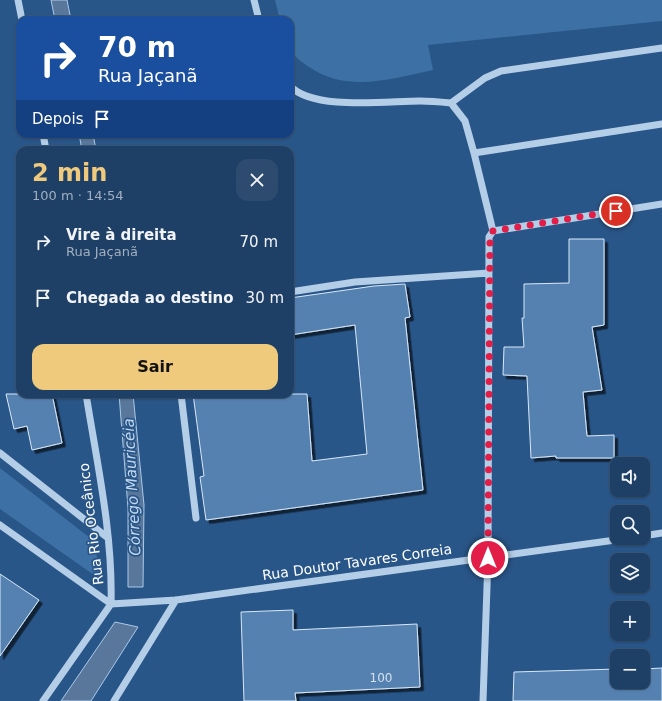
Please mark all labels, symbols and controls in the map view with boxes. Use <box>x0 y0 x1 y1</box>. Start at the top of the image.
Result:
text: 70 m <box>98 31 176 64</box>
icon: right <box>32 32 84 84</box>
text: Rua Jaçanã <box>98 65 198 86</box>
icon: arrive <box>91 108 113 130</box>
text: Depois <box>32 110 83 128</box>
text: 2 min <box>32 159 107 187</box>
button: close <box>236 159 278 201</box>
text: 100 m · 14:54 <box>32 188 123 203</box>
pin <box>599 194 633 228</box>
icon: arrive <box>605 200 627 222</box>
text: Vire à direita <box>66 226 177 244</box>
icon: right <box>32 231 54 253</box>
text: 70 m <box>240 233 278 251</box>
text: Rua Jaçanã <box>66 244 138 259</box>
icon: arrive <box>32 287 54 309</box>
text: Chegada ao destino <box>66 289 234 307</box>
text: 30 m <box>246 289 284 307</box>
button: Sair <box>32 344 278 390</box>
water label: Córrego Mauricéia <box>119 418 145 556</box>
map controls <box>610 457 650 689</box>
button: sound <box>610 457 650 497</box>
street label: Rua Rio Oceânico <box>76 462 106 586</box>
button: search <box>610 505 650 545</box>
position arrow <box>467 537 509 579</box>
street label: Rua Doutor Tavares Correia <box>261 541 453 583</box>
button: layers <box>610 553 650 593</box>
button: + <box>610 601 650 641</box>
button: − <box>610 649 650 689</box>
house number: 100 <box>370 671 392 685</box>

